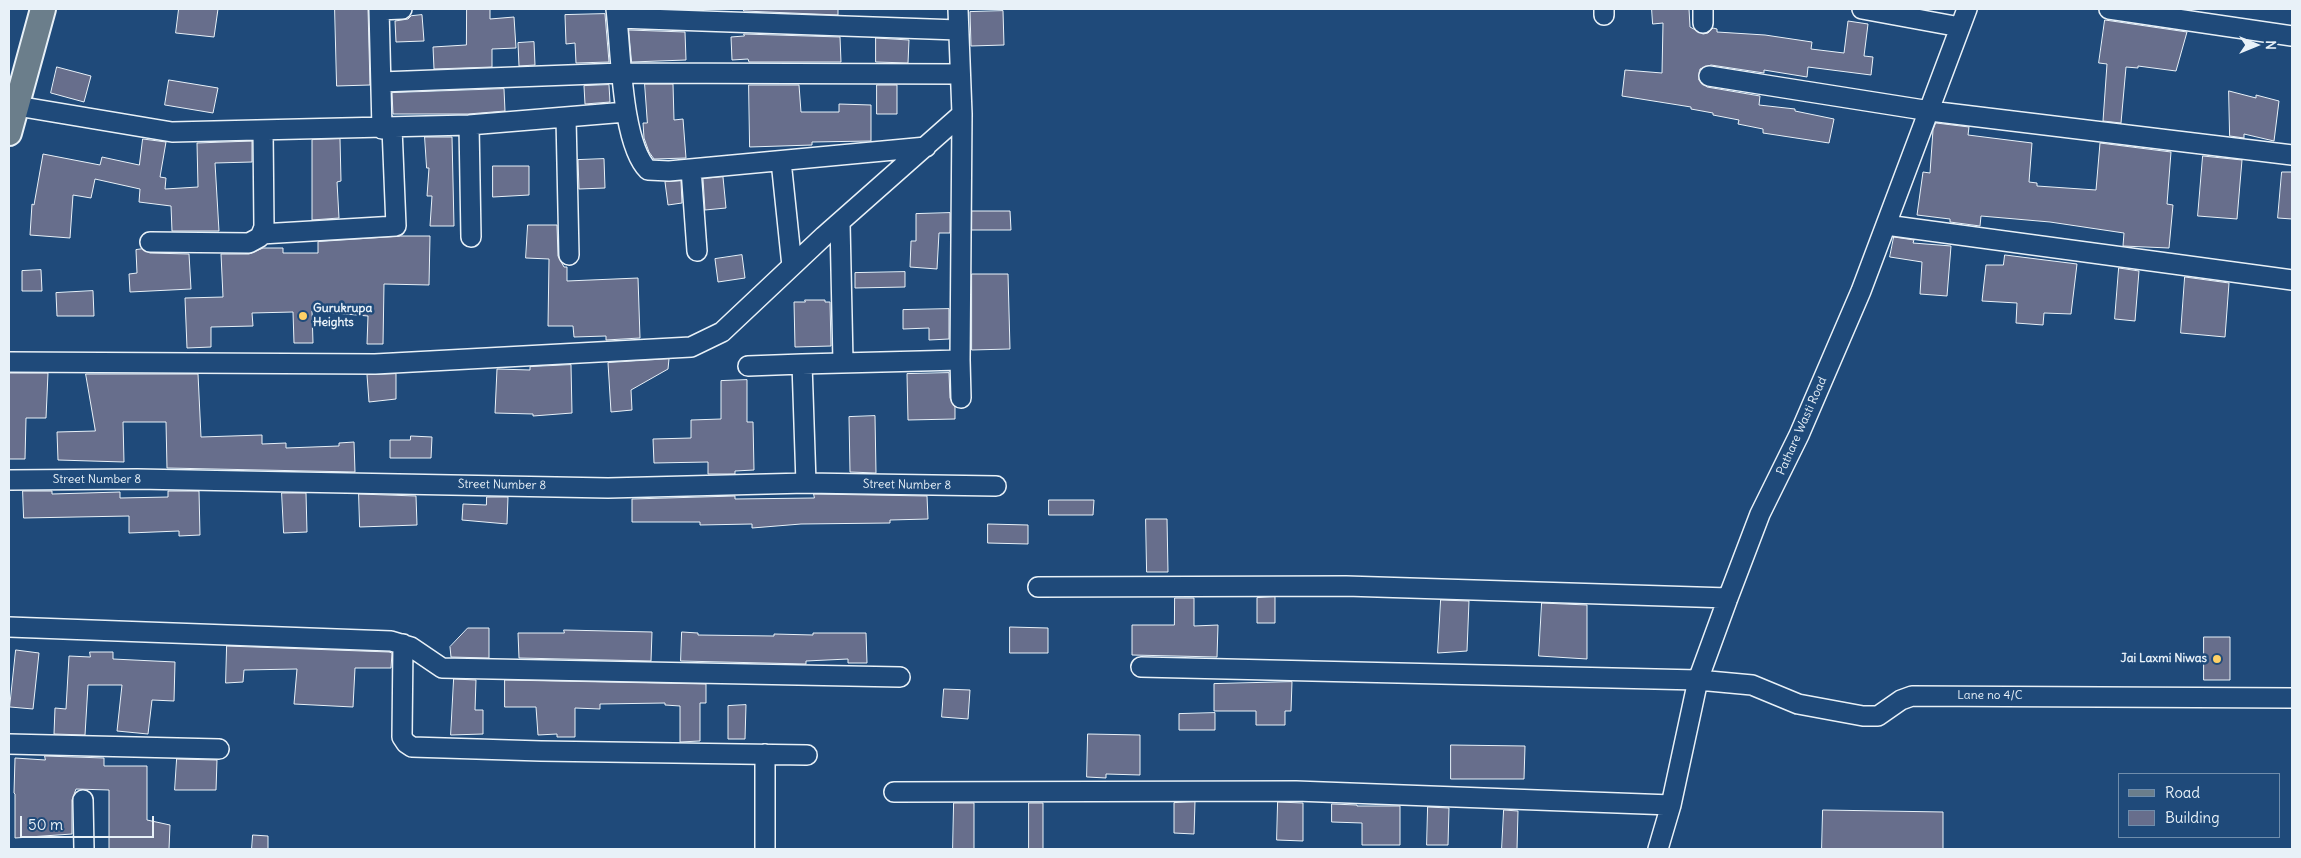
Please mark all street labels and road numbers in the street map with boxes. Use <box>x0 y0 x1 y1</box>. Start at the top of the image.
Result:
street label: Pathare Wasti Road <box>1774 375 1830 477</box>
street label: Street Number 8 <box>53 473 141 487</box>
street label: Street Number 8 <box>458 477 546 493</box>
street label: Street Number 8 <box>863 477 951 493</box>
street label: Lane no 4/C <box>1957 689 2023 703</box>

